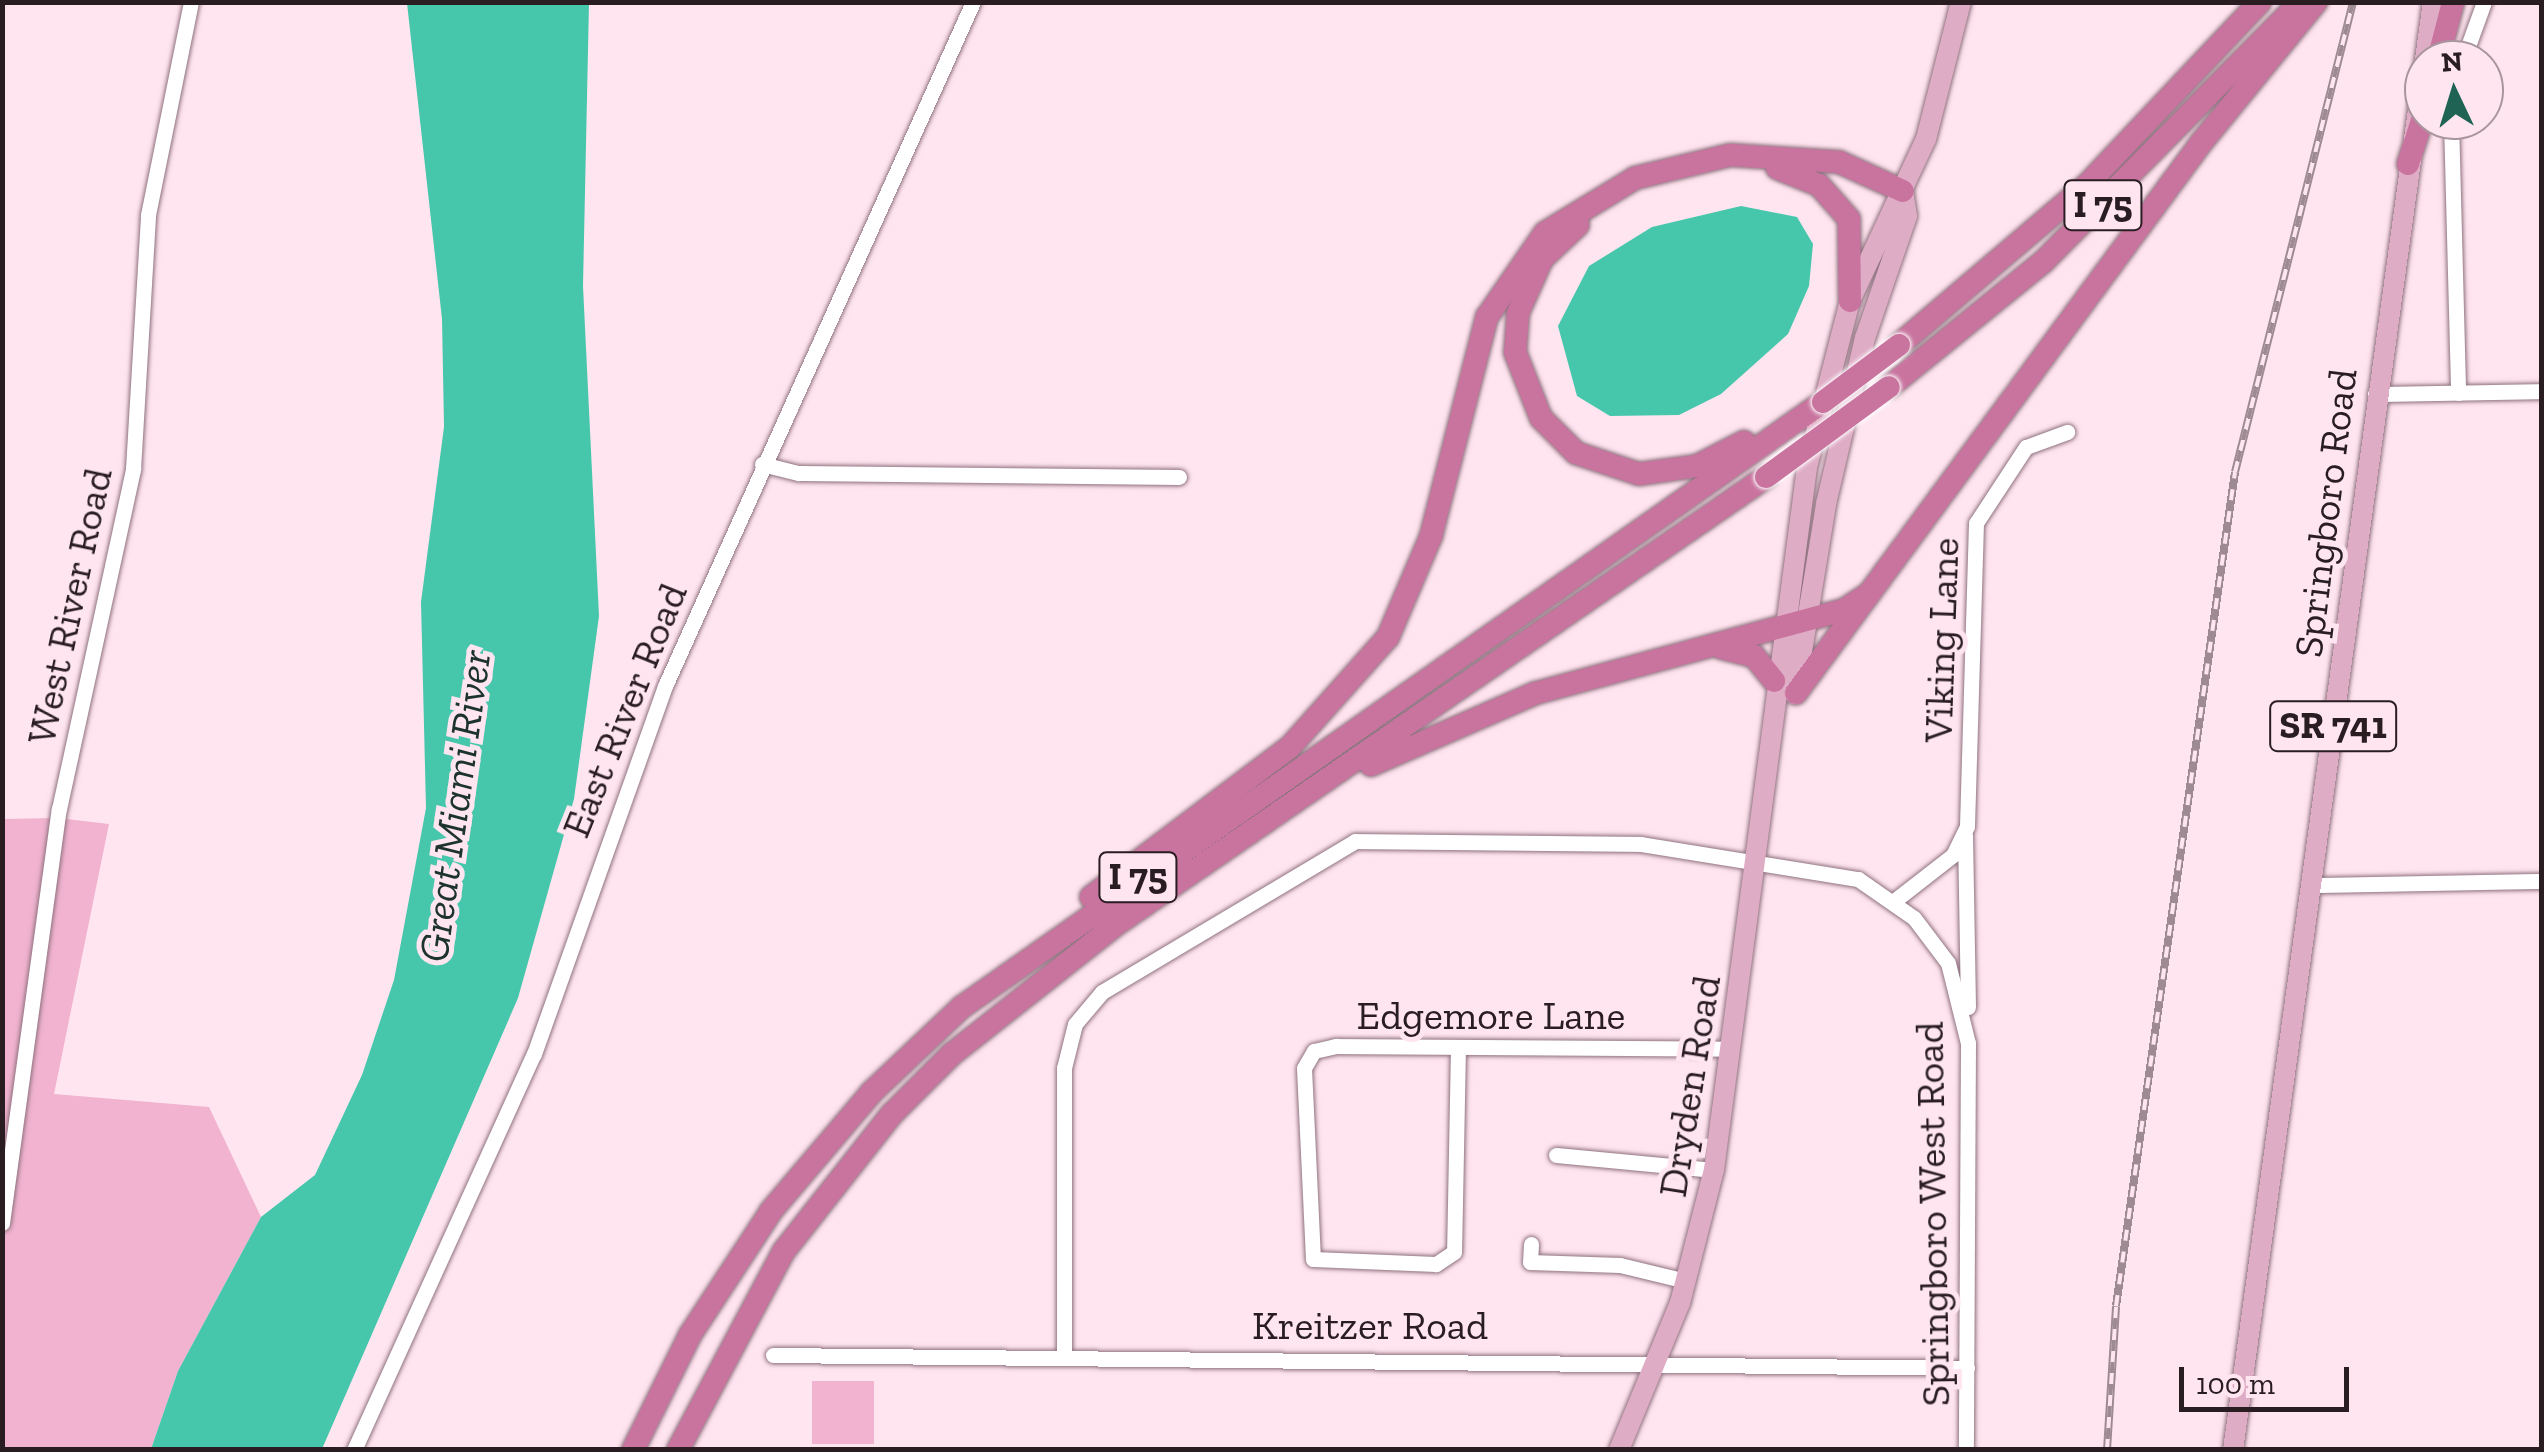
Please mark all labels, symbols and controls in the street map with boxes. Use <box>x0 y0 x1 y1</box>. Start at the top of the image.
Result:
north arrow <box>2404 40 2504 140</box>
text: N <box>2440 44 2464 79</box>
road number: I 75 <box>2063 172 2143 238</box>
street label: Springboro Road <box>2283 366 2367 660</box>
street label: West River Road <box>16 463 122 749</box>
street label: Viking Lane <box>1913 537 1969 743</box>
street label: East River Road <box>551 576 697 844</box>
water label: Great Miami River <box>408 647 502 965</box>
road number: SR 741 <box>2268 693 2398 759</box>
road number: I 75 <box>1098 844 1178 910</box>
street label: Dryden Road <box>1648 972 1730 1200</box>
street label: Edgemore Lane <box>1357 991 1625 1039</box>
street label: Springboro West Road <box>1905 1021 1959 1407</box>
street label: Kreitzer Road <box>1252 1301 1488 1349</box>
scale bar <box>2184 1347 2354 1409</box>
text: 100 m <box>2196 1366 2275 1402</box>

